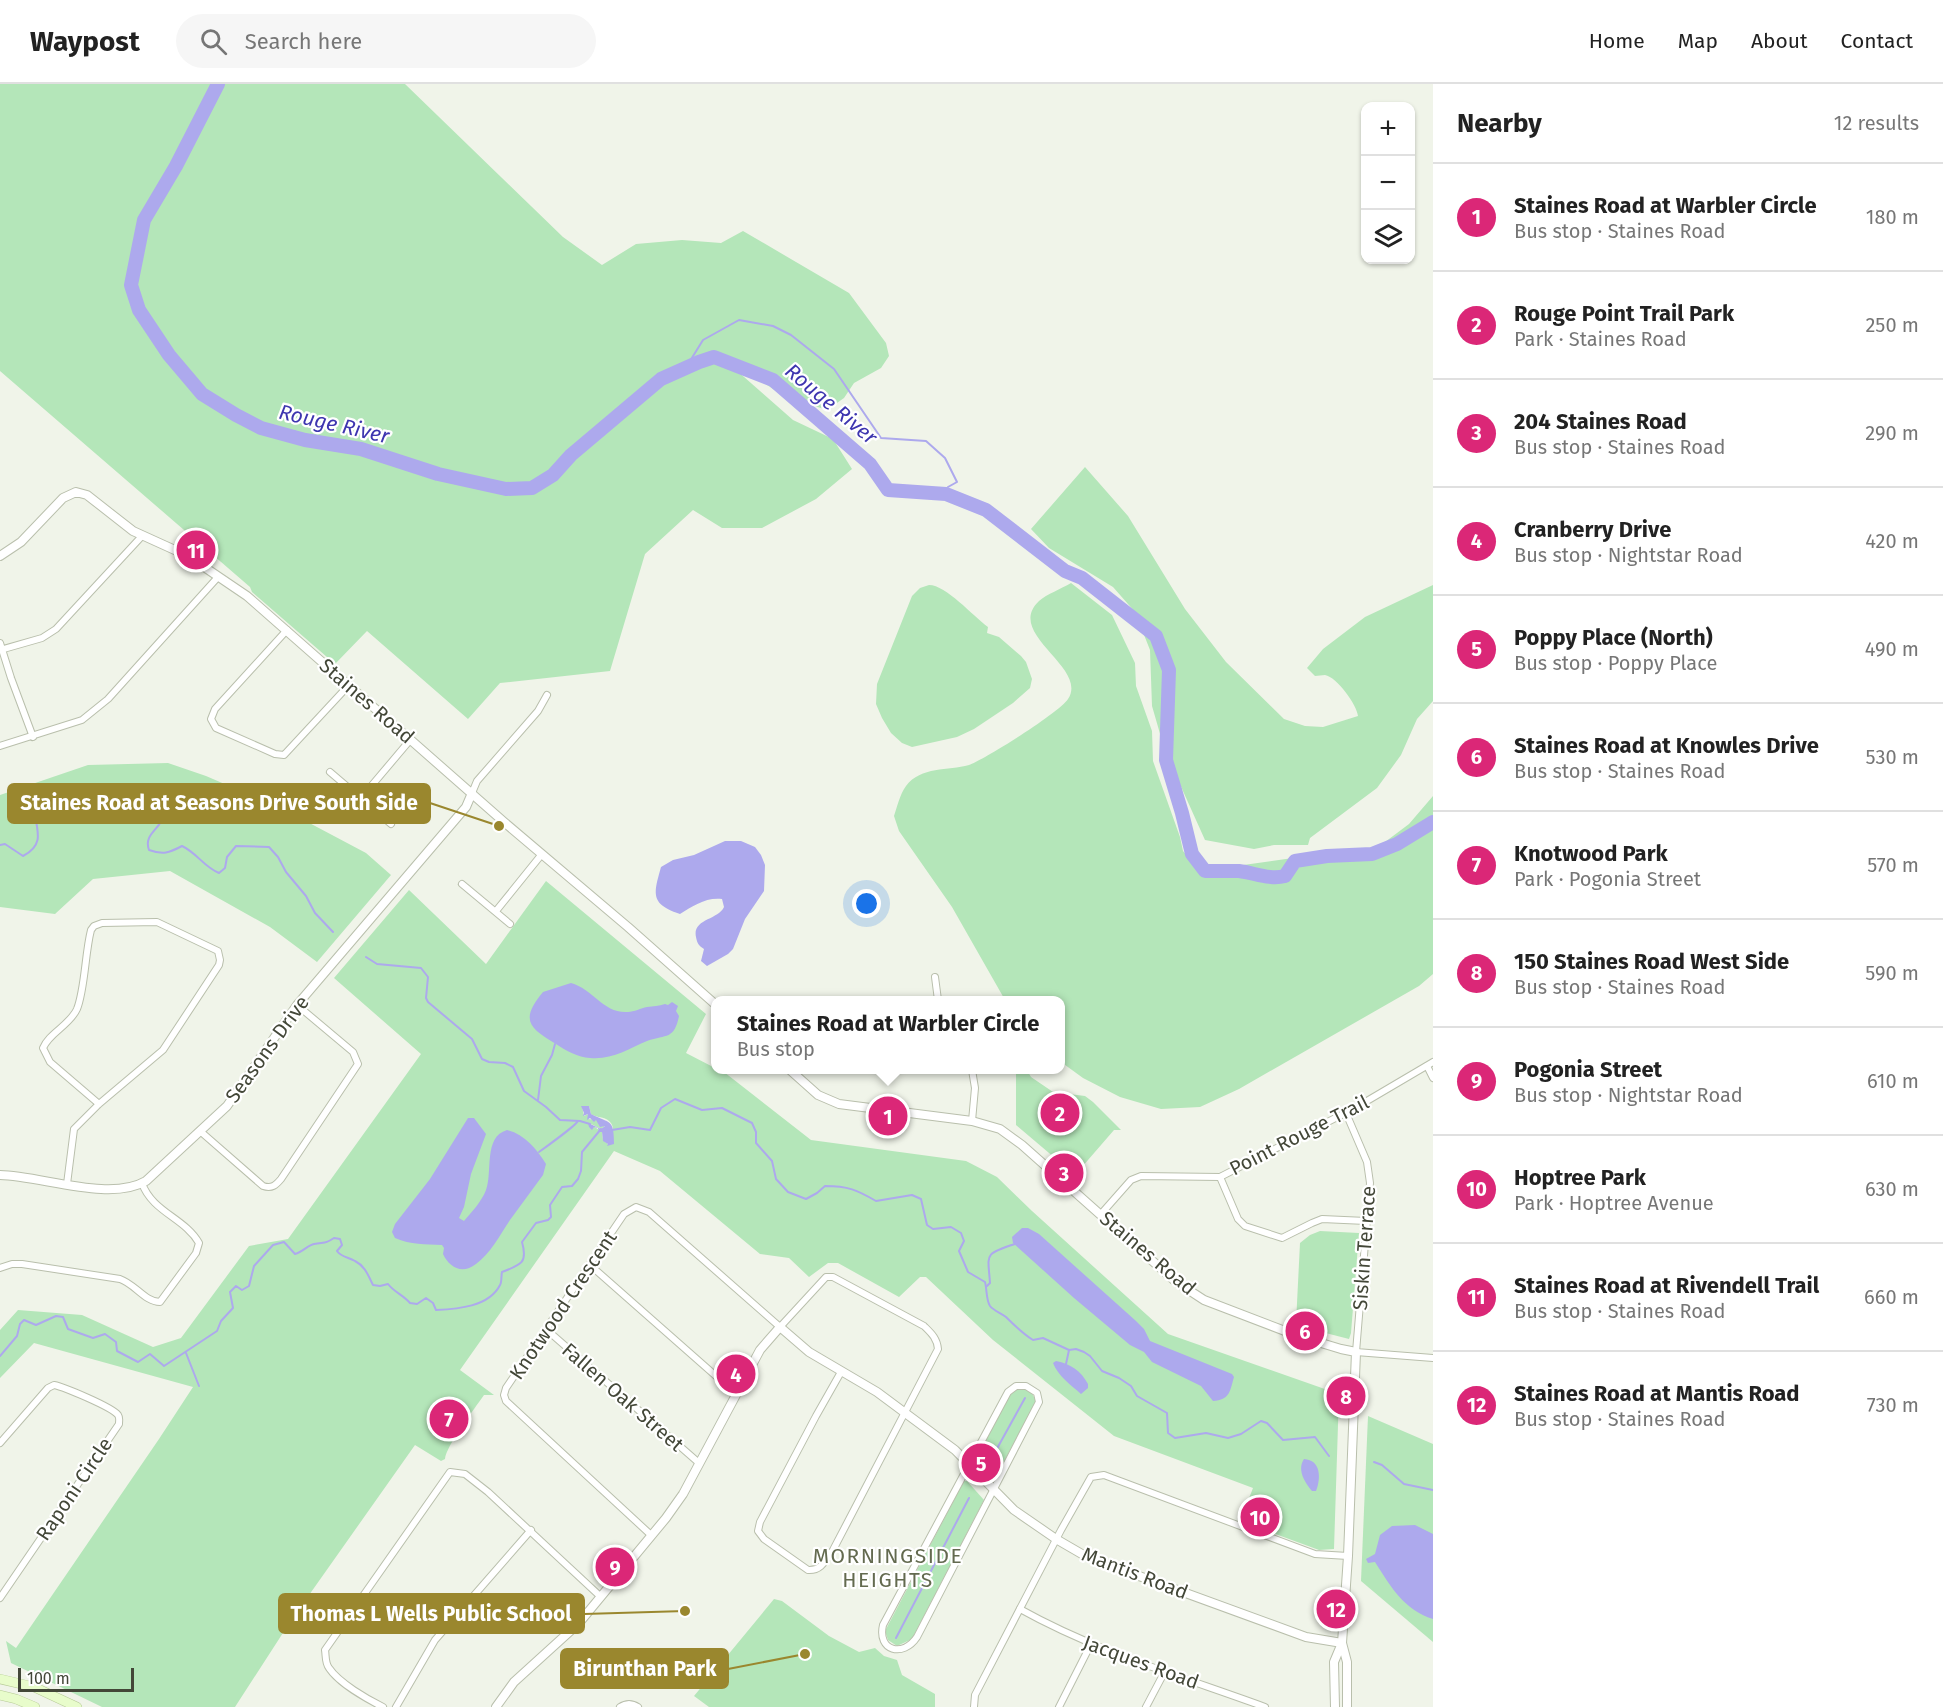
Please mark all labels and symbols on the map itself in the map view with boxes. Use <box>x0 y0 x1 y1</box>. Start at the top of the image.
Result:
water label: Rouge River <box>780 358 883 451</box>
water label: Rouge River <box>276 399 393 450</box>
pin: 11 <box>176 528 216 572</box>
street label: Staines Road <box>315 653 419 749</box>
callout: Staines Road at Seasons Drive South Side <box>8 784 430 823</box>
text: Staines Road at Seasons Drive South Side <box>20 790 418 816</box>
your location <box>852 889 881 918</box>
street label: Seasons Drive <box>220 991 314 1107</box>
street label: Point Rouge Trail <box>1225 1089 1373 1180</box>
pin: 2 <box>1040 1090 1080 1136</box>
pin: 1 <box>868 1094 908 1138</box>
pin: 3 <box>1044 1150 1084 1196</box>
street label: Siskin Terrace <box>1348 1185 1380 1311</box>
street label: Staines Road <box>1095 1206 1201 1300</box>
street label: Knotwood Crescent <box>504 1225 622 1384</box>
pin: 6 <box>1286 1308 1324 1354</box>
street label: Fallen Oak Street <box>557 1338 689 1457</box>
pin: 4 <box>716 1352 756 1396</box>
pin: 8 <box>1326 1374 1366 1418</box>
pin: 7 <box>430 1396 468 1442</box>
street label: Raponi Circle <box>31 1433 117 1545</box>
pin: 5 <box>962 1440 1000 1486</box>
pin: 10 <box>1240 1494 1280 1540</box>
street label: Mantis Road <box>1079 1542 1191 1604</box>
district label: MORNINGSIDE HEIGHTS <box>813 1543 963 1593</box>
pin: 9 <box>596 1544 634 1590</box>
pin: 12 <box>1316 1586 1356 1631</box>
callout: Thomas L Wells Public School <box>279 1594 584 1633</box>
text: Thomas L Wells Public School <box>290 1601 572 1627</box>
street label: Jacques Road <box>1080 1630 1202 1694</box>
callout: Birunthan Park <box>561 1649 728 1688</box>
text: Birunthan Park <box>573 1656 717 1682</box>
scale bar <box>18 1665 134 1692</box>

